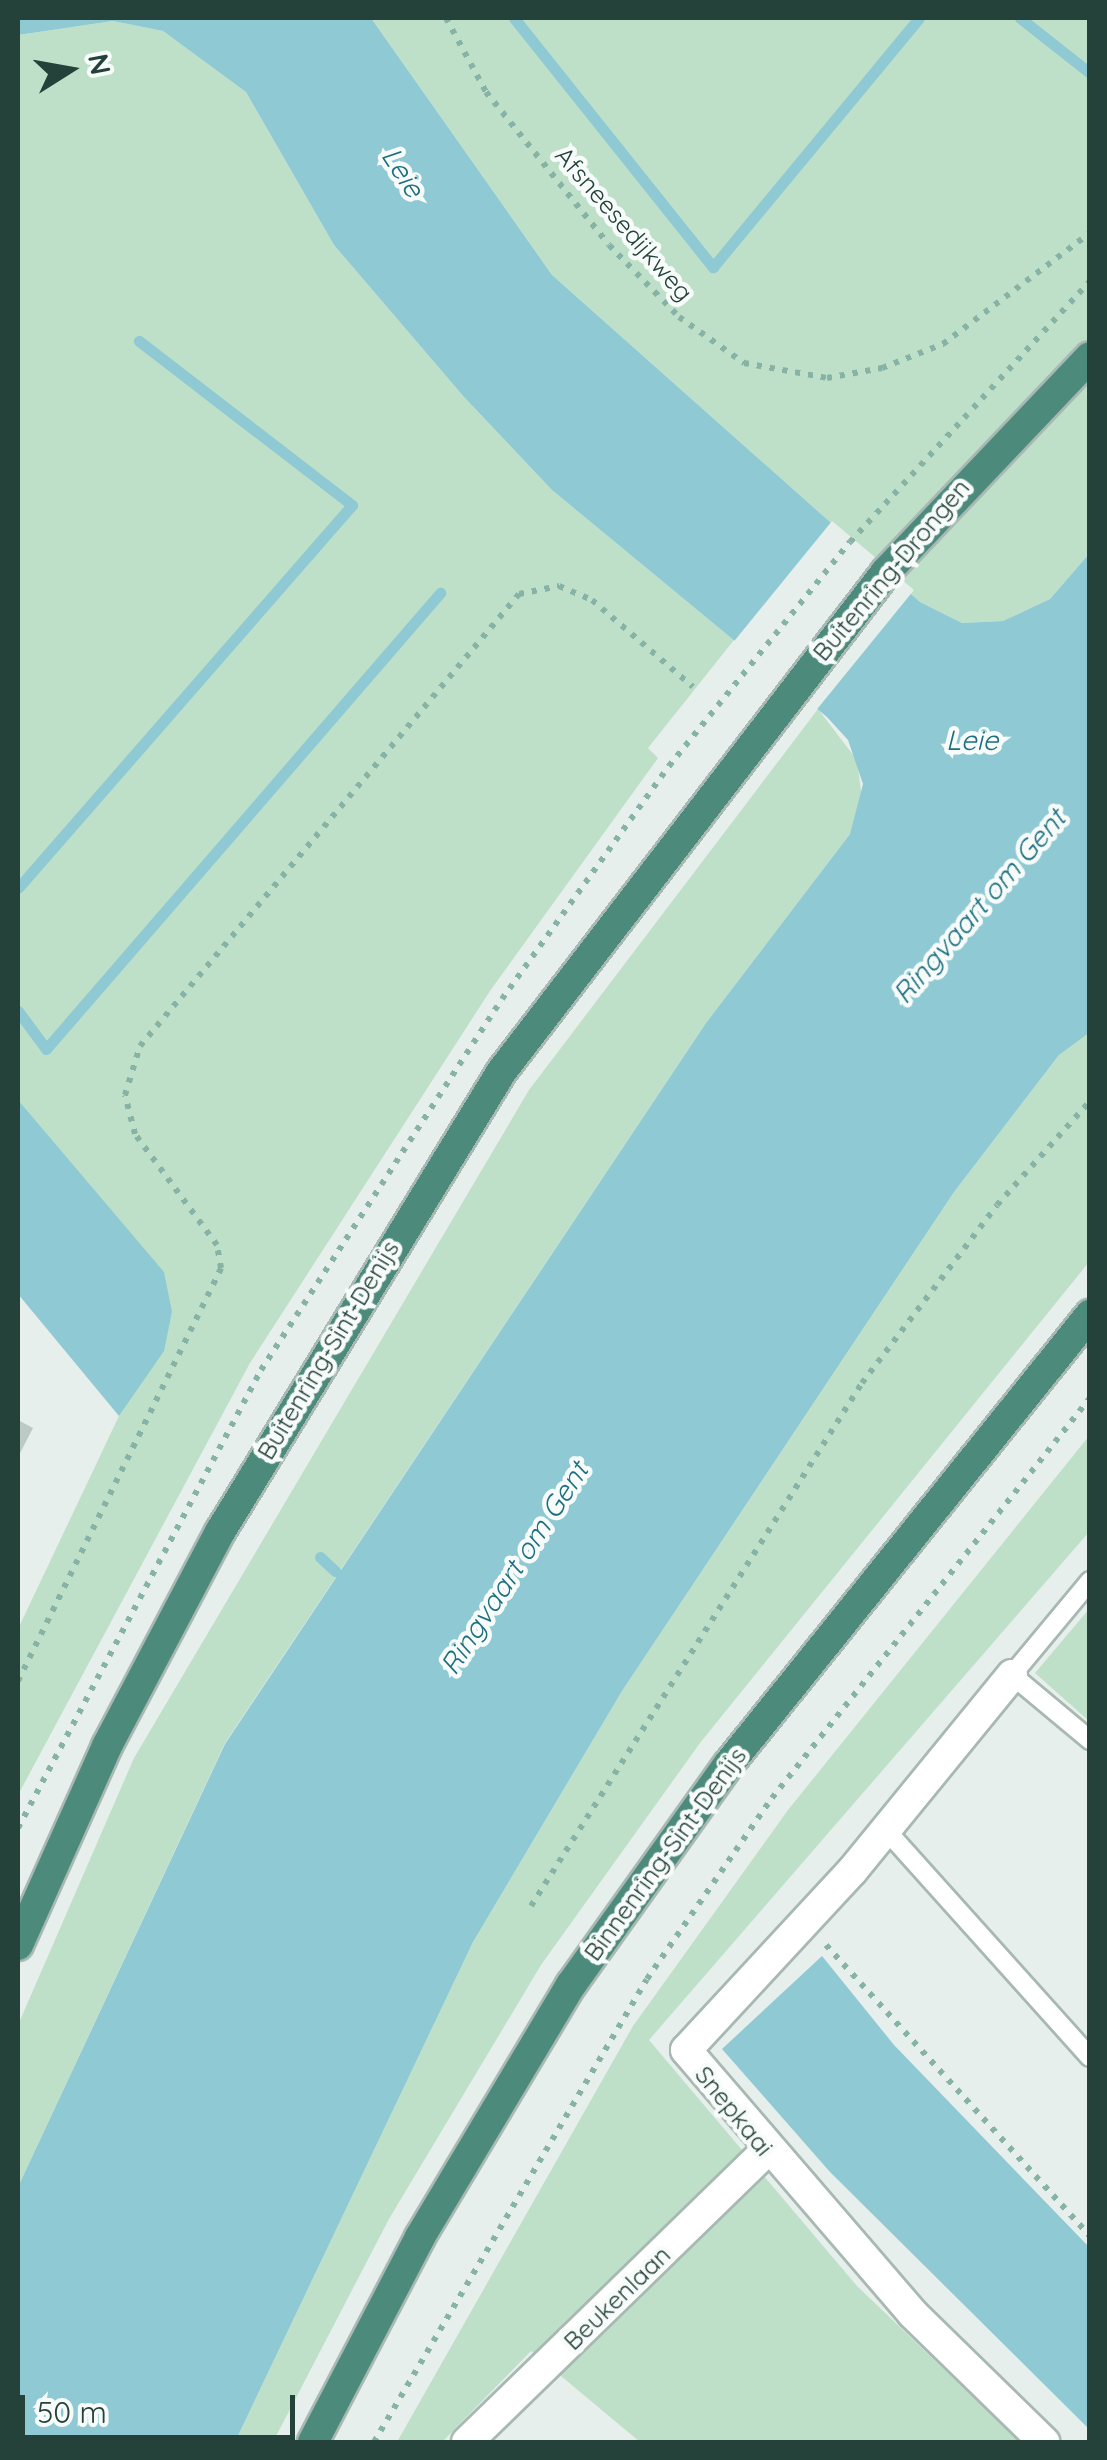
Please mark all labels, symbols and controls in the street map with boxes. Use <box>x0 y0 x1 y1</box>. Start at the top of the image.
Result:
north arrow <box>20 20 120 120</box>
text: N <box>81 51 119 78</box>
water label: Leie <box>375 141 431 203</box>
street label: Afsneesedijkweg <box>549 141 699 307</box>
street label: Buitenring-Drongen <box>806 473 976 667</box>
water label: Leie <box>946 723 998 757</box>
water label: Ringvaart om Gent <box>886 802 1072 1010</box>
street label: Buitenring-Sint-Denijs <box>251 1235 405 1465</box>
water label: Ringvaart om Gent <box>433 1456 595 1680</box>
street label: Binnenring-Sint-Denijs <box>577 1741 753 1967</box>
street label: Snepkaai <box>689 2060 779 2162</box>
street label: Beukenlaan <box>557 2240 677 2356</box>
scale bar <box>25 2375 300 2437</box>
text: 50 m <box>37 2393 107 2431</box>

